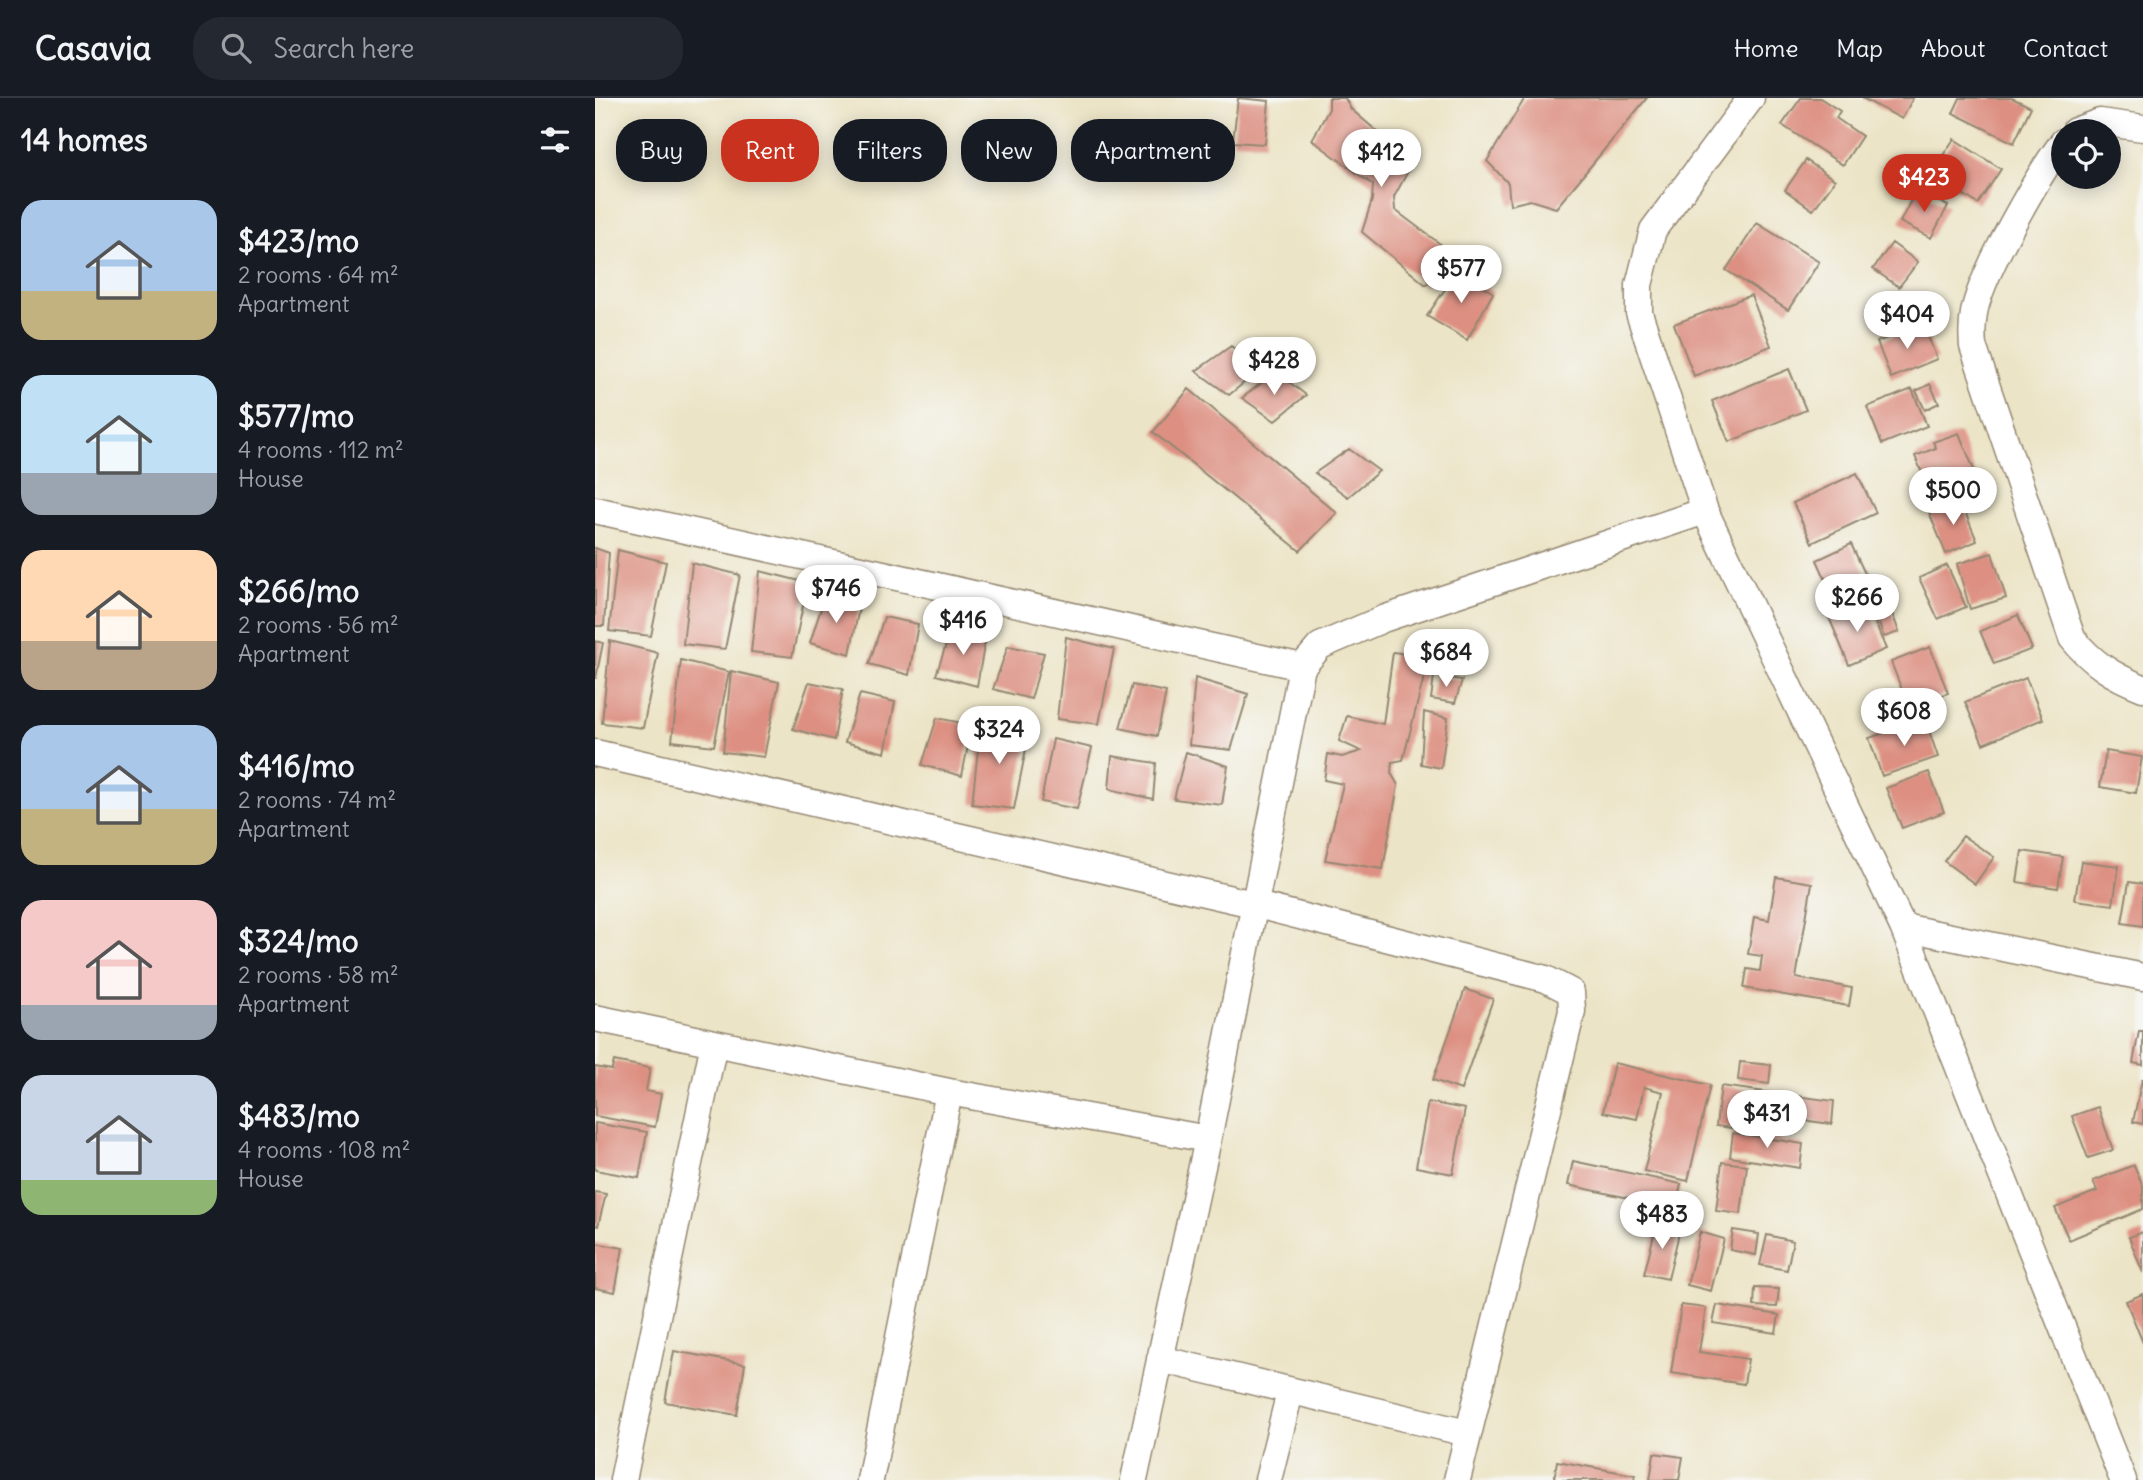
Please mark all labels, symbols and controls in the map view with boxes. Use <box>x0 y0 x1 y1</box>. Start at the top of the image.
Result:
search box <box>193 17 683 80</box>
text: Casavia <box>35 27 151 69</box>
icon: search <box>217 29 255 67</box>
text: Search here <box>273 32 414 65</box>
text: Home <box>1734 33 1798 63</box>
text: Map <box>1836 33 1883 63</box>
text: About <box>1921 33 1985 63</box>
text: Contact <box>2023 33 2108 63</box>
chip: Buy <box>616 119 707 182</box>
chip: Rent <box>721 119 819 182</box>
chip: Filters <box>833 119 947 182</box>
chip: New <box>961 119 1057 182</box>
chip: Apartment <box>1071 119 1235 182</box>
map controls <box>2051 119 2121 189</box>
button: locate <box>2051 119 2121 189</box>
text: 14 homes <box>21 121 148 159</box>
icon: filters <box>536 121 574 159</box>
pin: $412 <box>1340 130 1422 189</box>
text: $412 <box>1357 137 1405 166</box>
pin: $423 <box>1883 155 1965 214</box>
text: $423 <box>1898 162 1950 191</box>
text: $423/mo <box>238 222 359 260</box>
icon: home <box>77 228 161 312</box>
pin: $577 <box>1420 246 1502 305</box>
text: $577 <box>1437 253 1485 282</box>
text: 2 rooms · 64 m² <box>238 260 399 289</box>
text: Apartment <box>238 289 350 318</box>
pin: $404 <box>1866 292 1948 351</box>
text: $404 <box>1880 299 1934 328</box>
pin: $428 <box>1233 338 1315 397</box>
text: $428 <box>1248 345 1300 374</box>
text: $577/mo <box>238 397 354 435</box>
icon: home <box>77 403 161 487</box>
text: 4 rooms · 112 m² <box>238 435 404 464</box>
text: House <box>238 464 304 493</box>
pin: $500 <box>1912 468 1994 527</box>
text: $500 <box>1925 475 1981 504</box>
pin: $746 <box>795 566 877 625</box>
text: $266/mo <box>238 572 359 610</box>
text: $746 <box>811 573 861 602</box>
pin: $266 <box>1816 574 1898 634</box>
icon: home <box>77 578 161 662</box>
text: $266 <box>1831 582 1883 611</box>
pin: $416 <box>922 598 1004 657</box>
text: $416 <box>939 605 987 634</box>
text: 2 rooms · 56 m² <box>238 610 399 639</box>
pin: $684 <box>1405 630 1487 689</box>
text: $684 <box>1420 637 1472 666</box>
text: Apartment <box>238 639 350 668</box>
pin: $608 <box>1863 688 1945 748</box>
text: $608 <box>1877 696 1931 725</box>
pin: $324 <box>958 706 1040 766</box>
text: $324 <box>973 714 1025 743</box>
text: $416/mo <box>238 747 355 785</box>
icon: home <box>77 753 161 837</box>
text: 2 rooms · 74 m² <box>238 785 396 814</box>
text: Apartment <box>238 814 350 843</box>
text: $324/mo <box>238 922 359 960</box>
icon: home <box>77 928 161 1012</box>
text: 2 rooms · 58 m² <box>238 960 399 989</box>
text: Apartment <box>238 989 350 1018</box>
pin: $431 <box>1726 1090 1808 1150</box>
text: $483/mo <box>238 1097 360 1135</box>
text: $431 <box>1743 1098 1791 1127</box>
icon: home <box>77 1103 161 1187</box>
text: 4 rooms · 108 m² <box>238 1135 410 1164</box>
text: House <box>238 1164 304 1193</box>
pin: $483 <box>1621 1192 1703 1251</box>
text: $483 <box>1636 1199 1688 1228</box>

